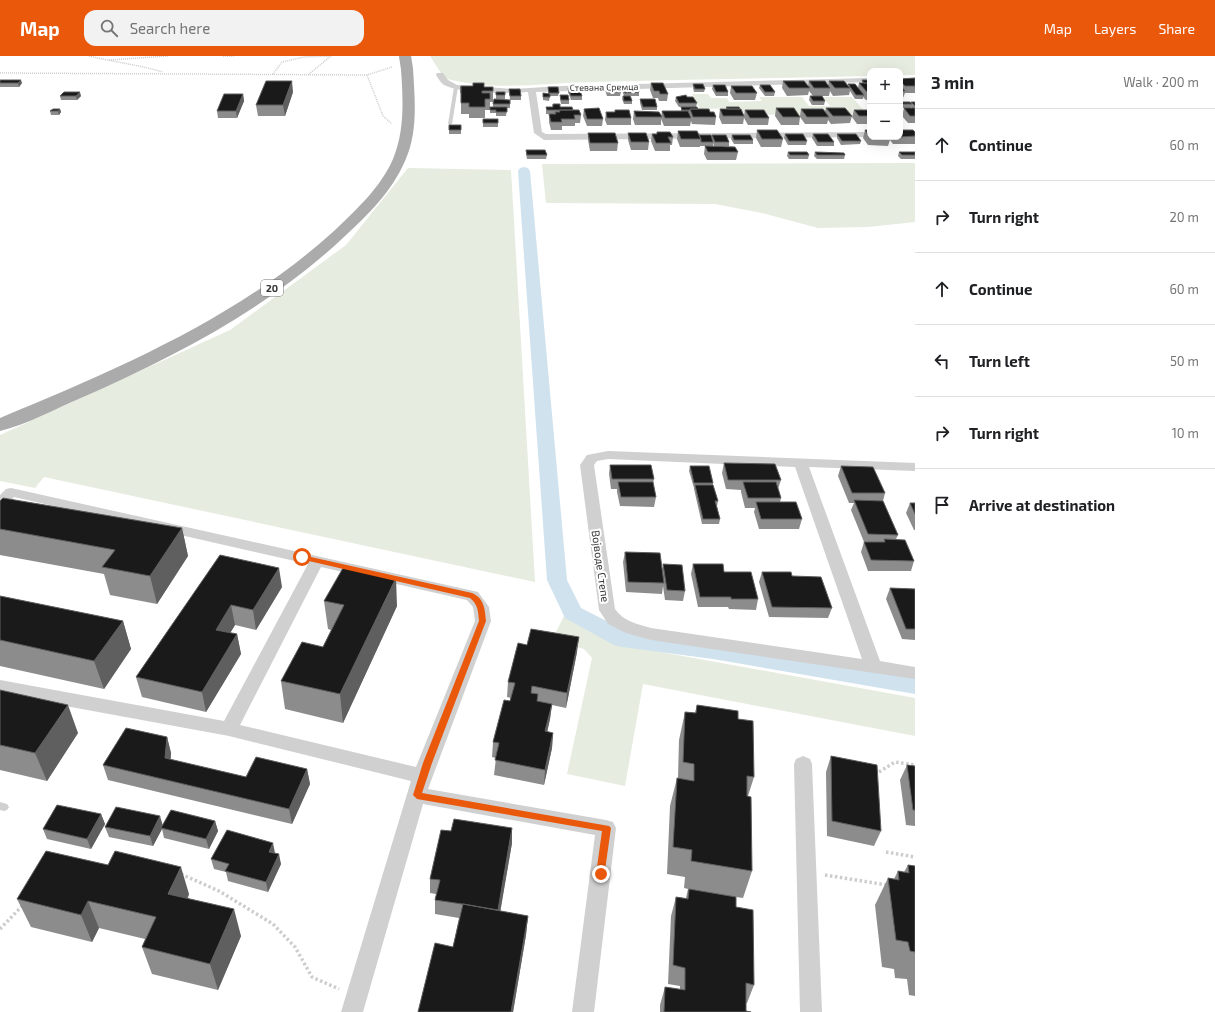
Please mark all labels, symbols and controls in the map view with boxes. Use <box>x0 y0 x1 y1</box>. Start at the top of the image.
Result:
search box <box>84 10 364 46</box>
text: Map <box>20 17 60 40</box>
icon: search <box>98 17 120 39</box>
text: Search here <box>130 19 210 37</box>
text: Map <box>1044 20 1072 37</box>
text: Layers <box>1094 20 1136 37</box>
text: Share <box>1158 20 1195 37</box>
map controls <box>867 68 903 140</box>
button: + <box>867 68 903 104</box>
text: 3 min <box>931 72 974 92</box>
text: Walk · 200 m <box>1123 74 1199 90</box>
street label: Стевана Сремца <box>570 81 639 93</box>
button: − <box>867 104 903 140</box>
icon: ahead <box>931 134 953 156</box>
text: Continue <box>969 136 1032 154</box>
text: 60 m <box>1169 137 1199 153</box>
icon: right <box>931 206 953 228</box>
text: Turn right <box>969 208 1039 226</box>
text: 20 m <box>1170 209 1199 225</box>
icon: ahead <box>931 278 953 300</box>
road number: 20 <box>261 280 283 296</box>
text: Continue <box>969 280 1032 298</box>
text: 60 m <box>1169 281 1199 297</box>
icon: left <box>931 350 953 372</box>
text: Turn left <box>969 352 1030 370</box>
text: 50 m <box>1170 353 1199 369</box>
icon: right <box>931 422 953 444</box>
text: Turn right <box>969 424 1039 442</box>
text: 10 m <box>1172 425 1199 441</box>
icon: arrive <box>931 494 953 516</box>
text: Arrive at destination <box>969 496 1115 514</box>
street label: Војводе Степе <box>589 529 613 603</box>
route start <box>293 548 311 566</box>
route end <box>592 865 610 883</box>

